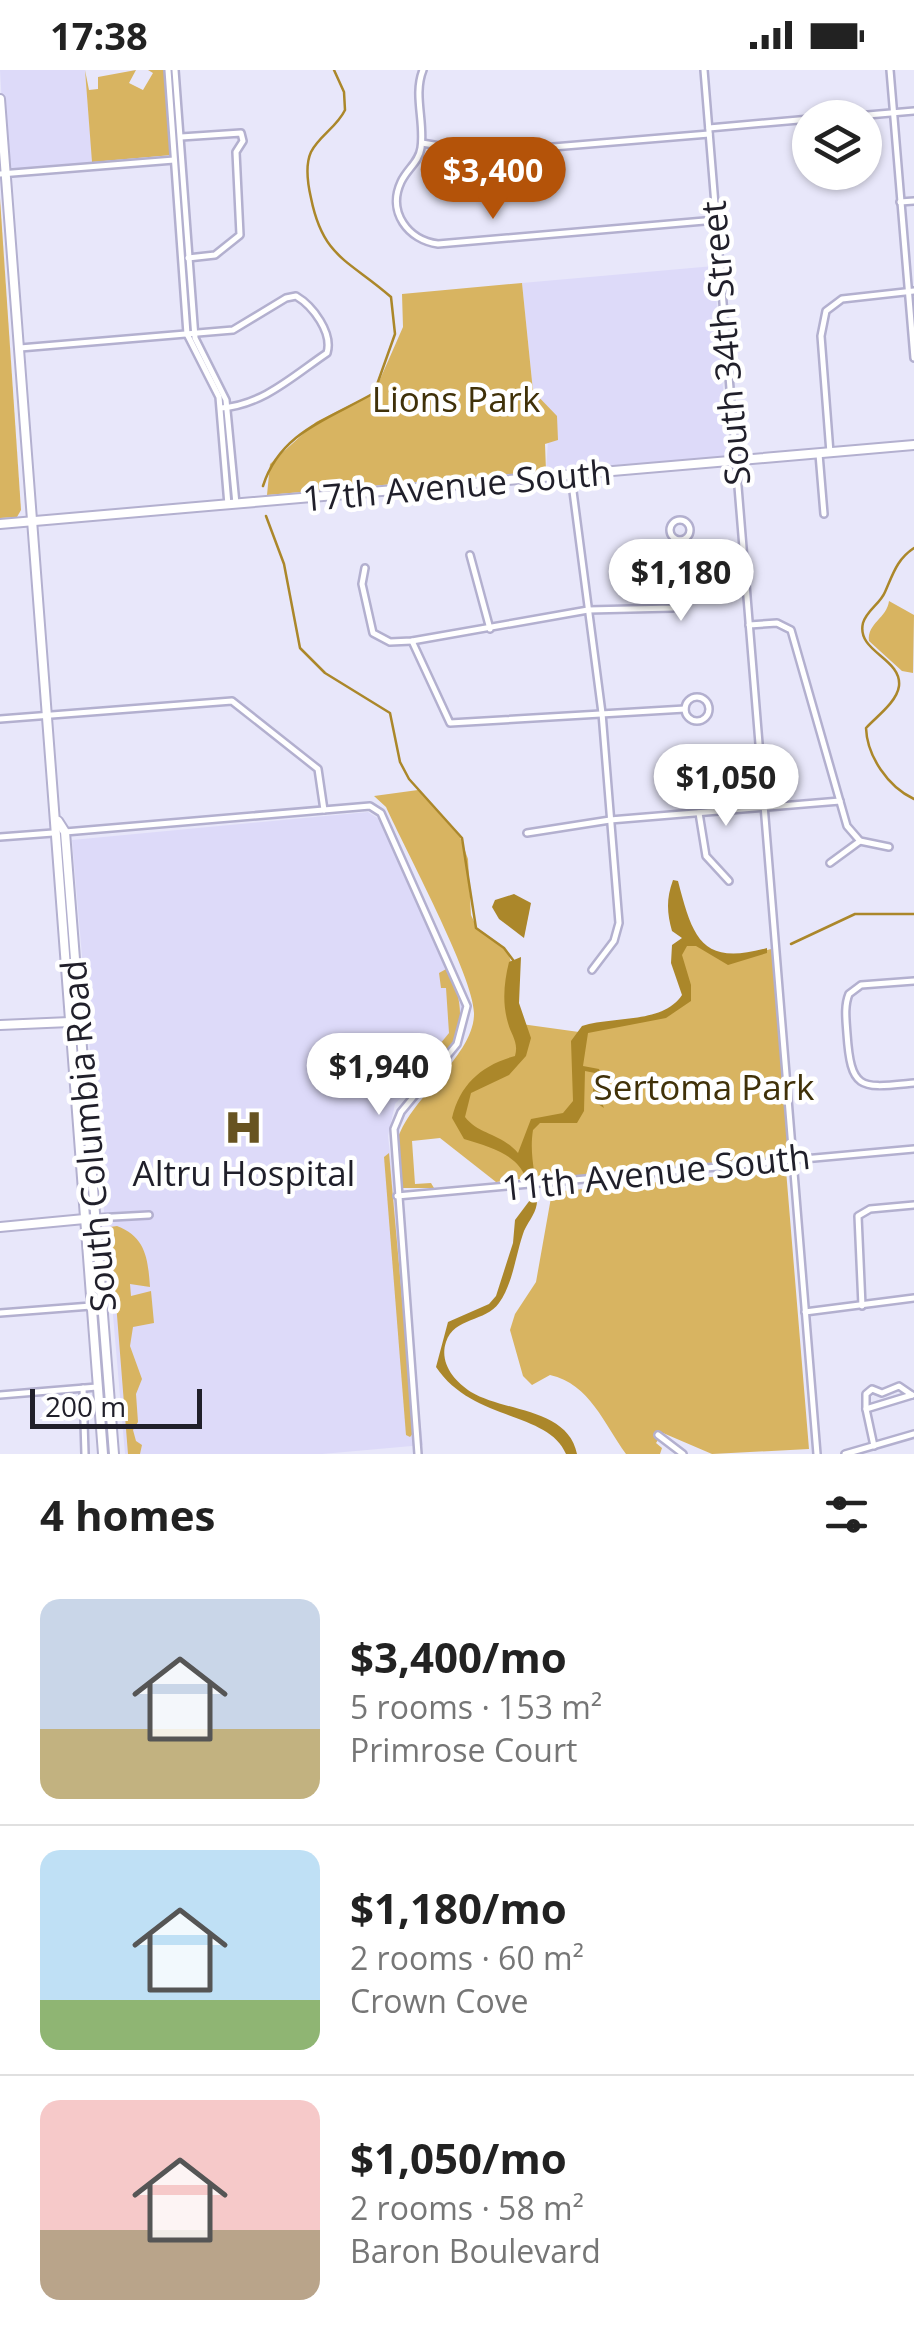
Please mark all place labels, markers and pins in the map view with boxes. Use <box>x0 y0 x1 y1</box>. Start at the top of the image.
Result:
pin: $3,400 <box>412 137 574 222</box>
pin: $1,180 <box>600 539 762 624</box>
pin: $1,050 <box>645 744 807 829</box>
pin: $1,940 <box>298 1033 460 1118</box>
hospital icon: Altru Hospital <box>223 1106 265 1148</box>
place label: Altru Hospital <box>133 1149 355 1196</box>

